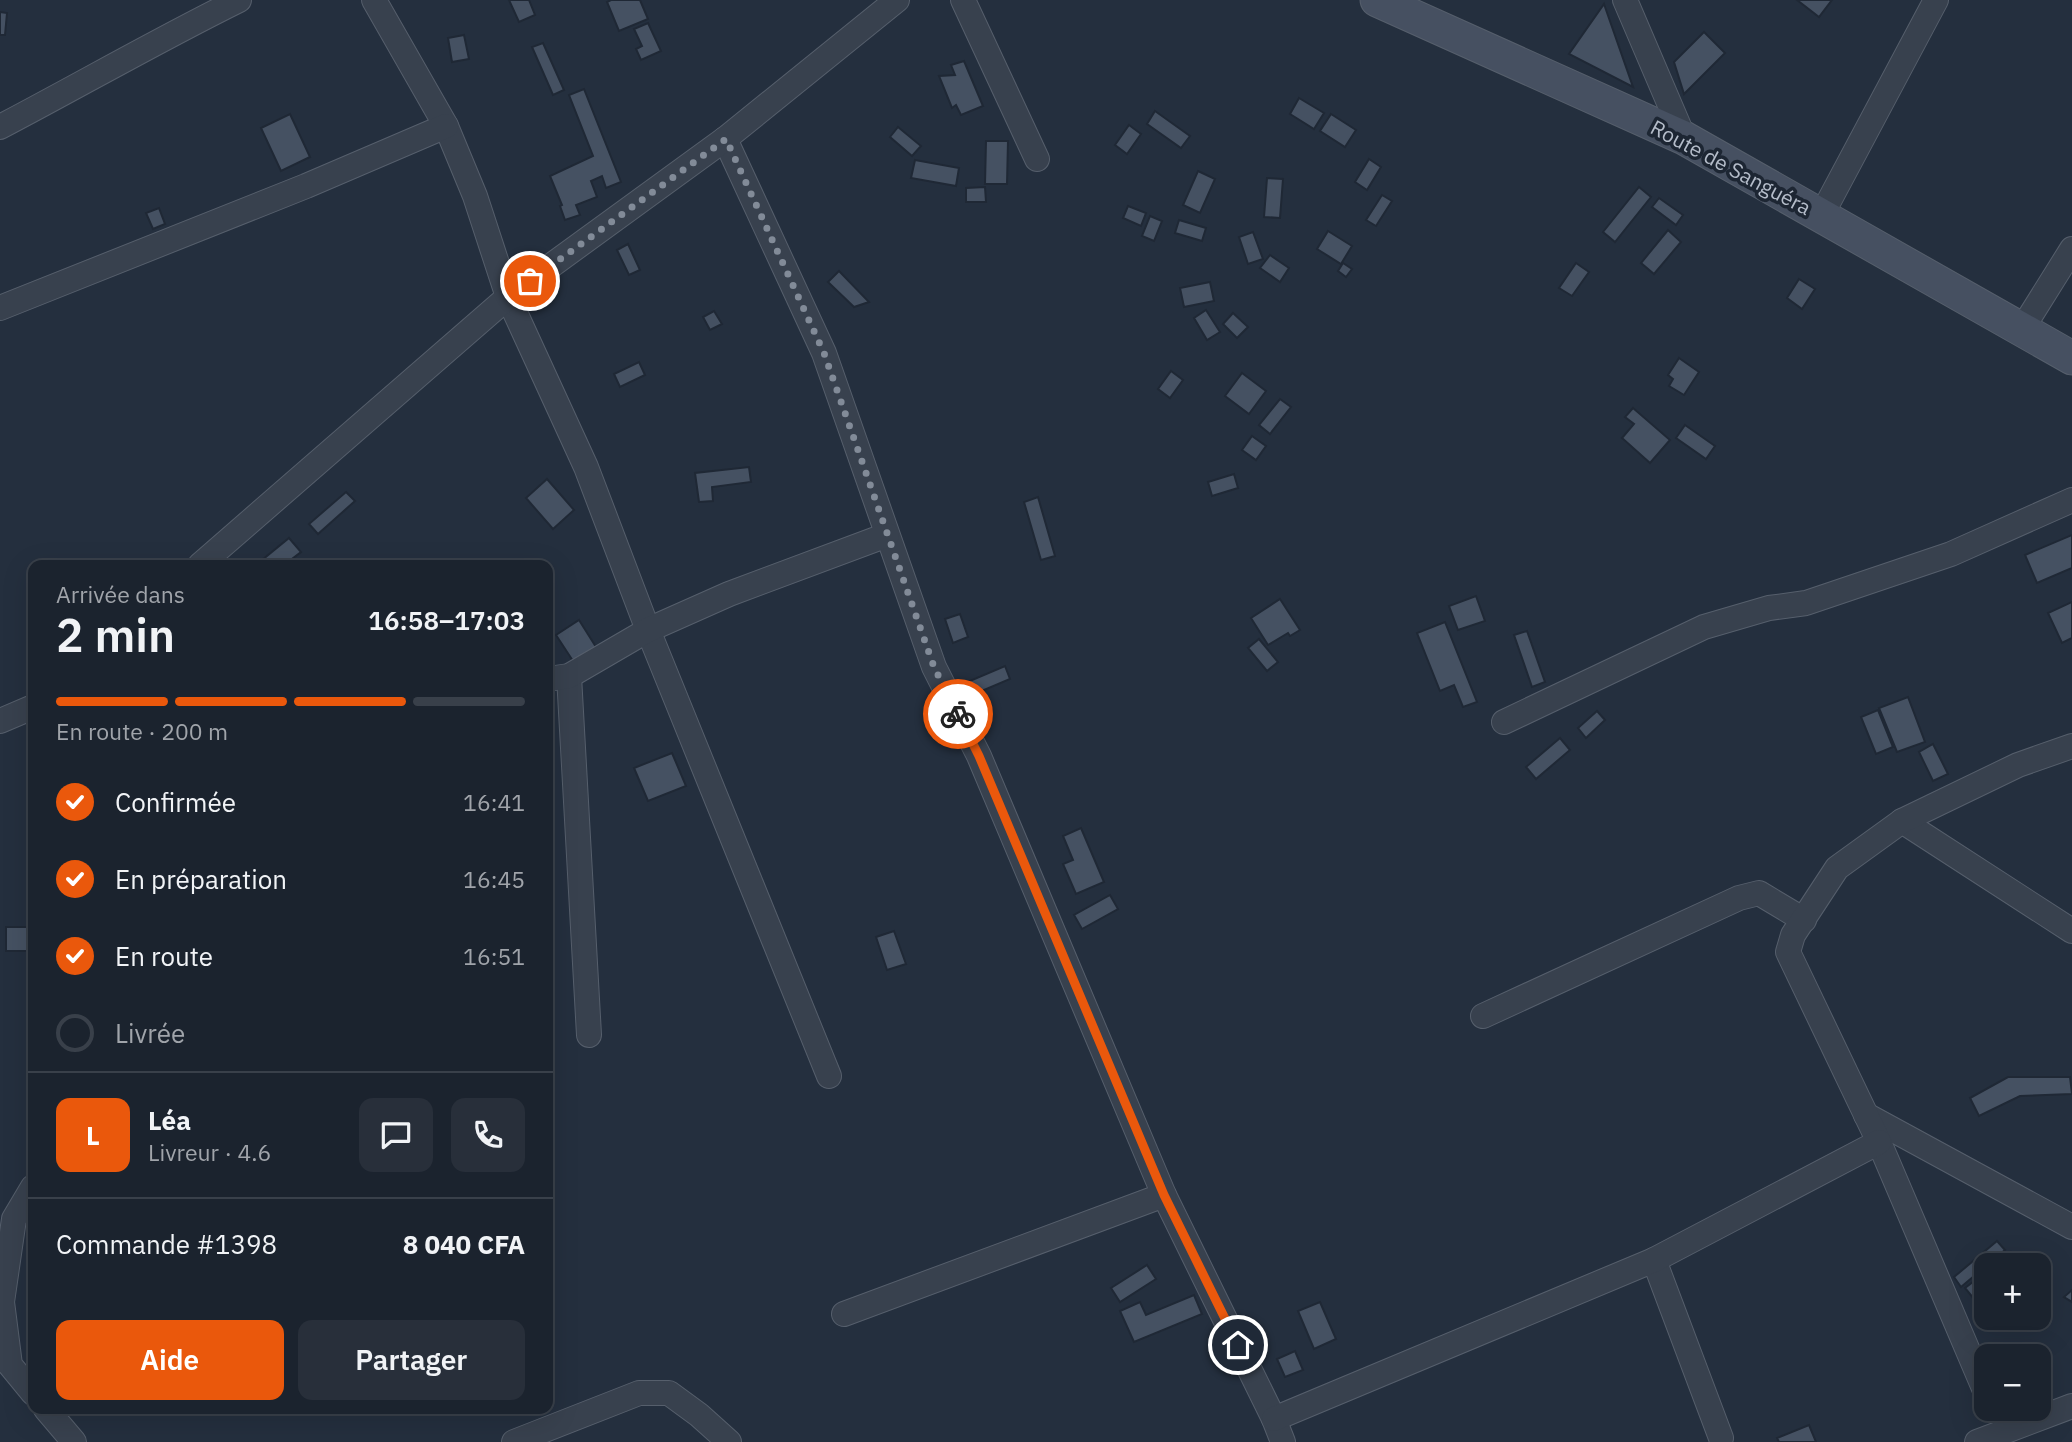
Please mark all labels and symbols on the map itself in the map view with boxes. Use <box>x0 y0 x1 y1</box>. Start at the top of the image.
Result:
street label: Route de Sanguéra <box>1646 113 1816 221</box>
pin <box>500 251 560 311</box>
courier <box>923 679 993 749</box>
pin <box>1208 1315 1268 1375</box>

